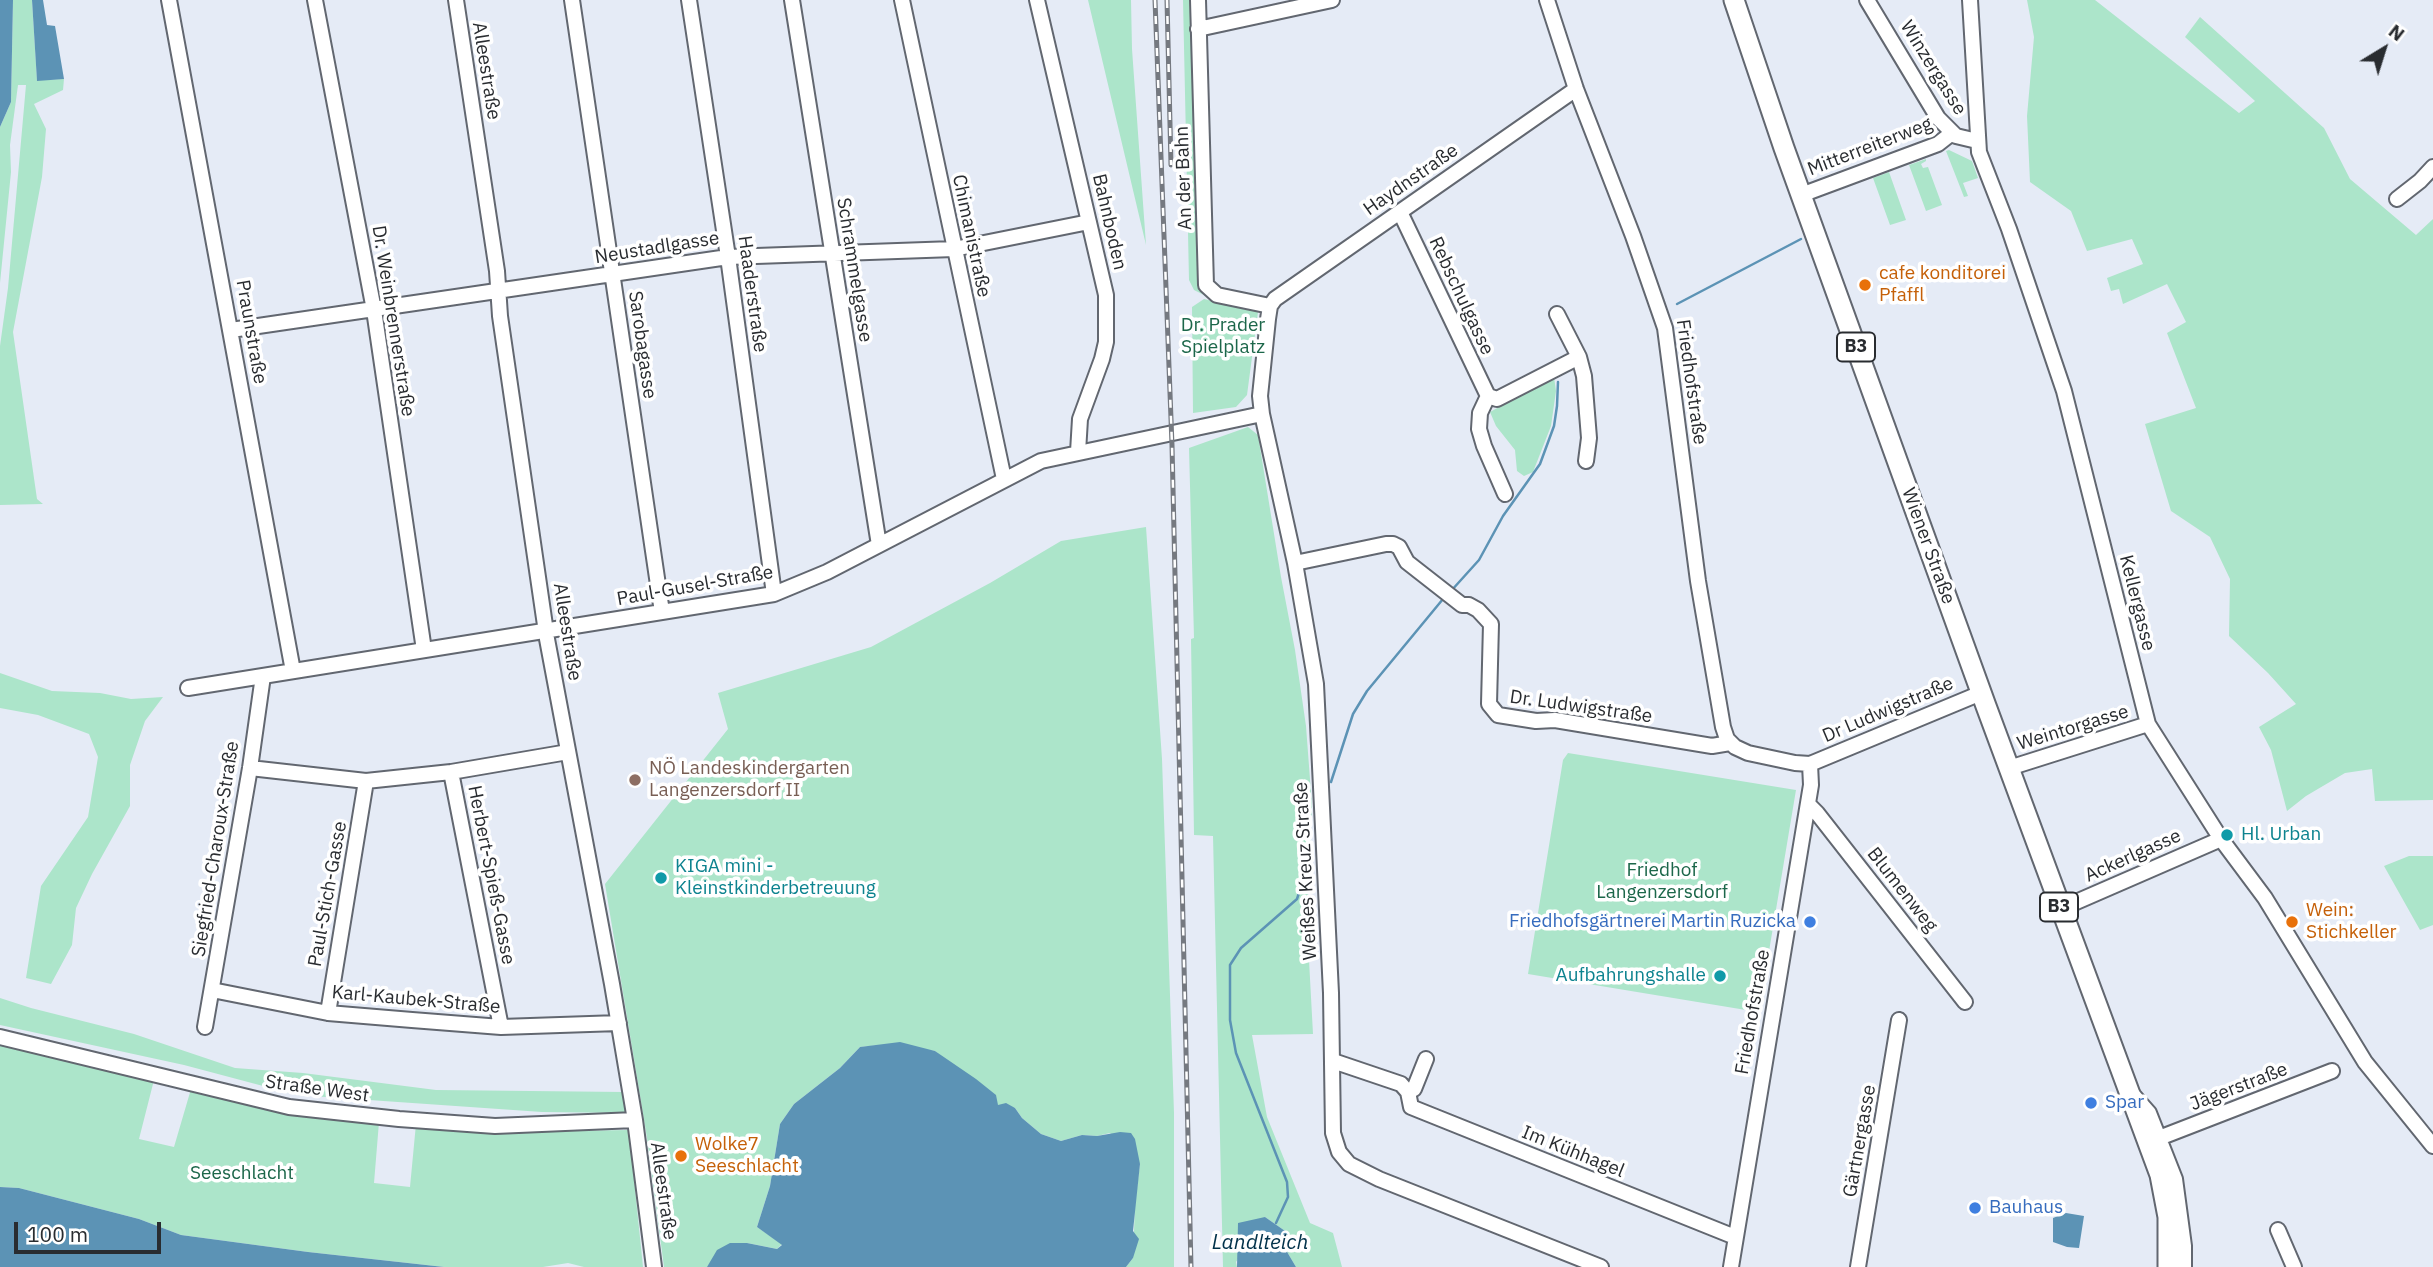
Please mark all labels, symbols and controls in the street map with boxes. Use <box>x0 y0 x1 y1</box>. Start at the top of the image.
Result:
north arrow <box>2349 14 2419 84</box>
street label: Winzergasse <box>1895 17 1971 119</box>
text: N <box>2384 19 2410 46</box>
street label: Alleestraße <box>467 20 505 122</box>
street label: Mitterreiterweg <box>1804 113 1936 181</box>
street label: An der Bahn <box>1171 125 1197 231</box>
street label: Haydnstraße <box>1359 139 1463 221</box>
street label: Chimanistraße <box>947 172 995 300</box>
street label: Bahnboden <box>1087 172 1131 272</box>
street label: Schrammelgasse <box>831 196 877 344</box>
street label: Dr. Weinbrennerstraße <box>367 224 419 418</box>
street label: Neustadlgasse <box>593 227 721 269</box>
street label: Rebschulgasse <box>1424 233 1498 359</box>
street label: Haaderstraße <box>733 234 771 354</box>
place label: cafe konditorei Pfaffl <box>1879 263 2006 307</box>
marker: cafe konditorei Pfaffl <box>1857 277 1873 293</box>
street label: Praunstraße <box>231 278 271 386</box>
street label: Sarobagasse <box>623 290 661 400</box>
park label: Dr. Prader Spielplatz <box>1181 315 1265 359</box>
street label: Friedhofstraße <box>1671 318 1711 446</box>
road number: B3 <box>1837 332 1875 362</box>
street label: Wiener Straße <box>1896 485 1960 607</box>
street label: Kellergasse <box>2114 553 2160 653</box>
street label: Paul-Gusel-Straße <box>615 561 775 611</box>
street label: Alleestraße <box>548 581 586 683</box>
street label: Dr Ludwigstraße <box>1819 672 1957 748</box>
street label: Dr. Ludwigstraße <box>1508 686 1654 728</box>
street label: Weintorgasse <box>2015 700 2131 756</box>
street label: Siegfried-Charoux-Straße <box>188 740 244 958</box>
place label: NÖ Landeskindergarten Langenzersdorf II <box>649 758 850 802</box>
marker: NÖ Landeskindergarten Langenzersdorf II <box>627 772 643 788</box>
street label: Weißes Kreuz Straße <box>1290 781 1322 961</box>
street label: Herbert-Spieß-Gasse <box>462 783 520 967</box>
street label: Paul-Stich-Gasse <box>304 819 352 969</box>
place label: Hl. Urban <box>2241 824 2321 846</box>
street label: Ackerlgasse <box>2081 825 2185 887</box>
marker: Hl. Urban <box>2219 827 2235 843</box>
street label: Blumenweg <box>1862 843 1942 937</box>
place label: KIGA mini - Kleinstkinderbetreuung <box>675 856 876 900</box>
park label: Friedhof Langenzersdorf <box>1596 860 1728 904</box>
marker: KIGA mini - Kleinstkinderbetreuung <box>653 870 669 886</box>
road number: B3 <box>2040 893 2078 922</box>
place label: Wein: Stichkeller <box>2306 900 2397 944</box>
place label: Friedhofsgärtnerei Martin Ruzicka <box>1509 911 1796 933</box>
marker: Friedhofsgärtnerei Martin Ruzicka <box>1802 914 1818 930</box>
marker: Wein: Stichkeller <box>2284 914 2300 930</box>
street label: Friedhofstraße <box>1731 948 1775 1076</box>
place label: Aufbahrungshalle <box>1555 965 1706 987</box>
marker: Aufbahrungshalle <box>1712 968 1728 984</box>
street label: Karl-Kaubek-Straße <box>331 981 501 1019</box>
street label: Jägerstraße <box>2187 1058 2291 1116</box>
street label: Straße West <box>264 1070 370 1108</box>
street label: Gärtnergasse <box>1839 1083 1881 1199</box>
place label: Spar <box>2105 1092 2144 1114</box>
marker: Spar <box>2083 1095 2099 1111</box>
street label: Im Kühhagel <box>1518 1121 1628 1183</box>
place label: Wolke7 Seeschlacht <box>695 1134 799 1178</box>
street label: Alleestraße <box>645 1141 681 1241</box>
marker: Wolke7 Seeschlacht <box>673 1148 689 1164</box>
park label: Seeschlacht <box>190 1163 294 1185</box>
place label: Bauhaus <box>1989 1197 2063 1219</box>
marker: Bauhaus <box>1967 1200 1983 1216</box>
scale bar <box>18 1208 164 1252</box>
text: 100 m <box>27 1220 88 1248</box>
water label: Landlteich <box>1212 1230 1308 1256</box>

